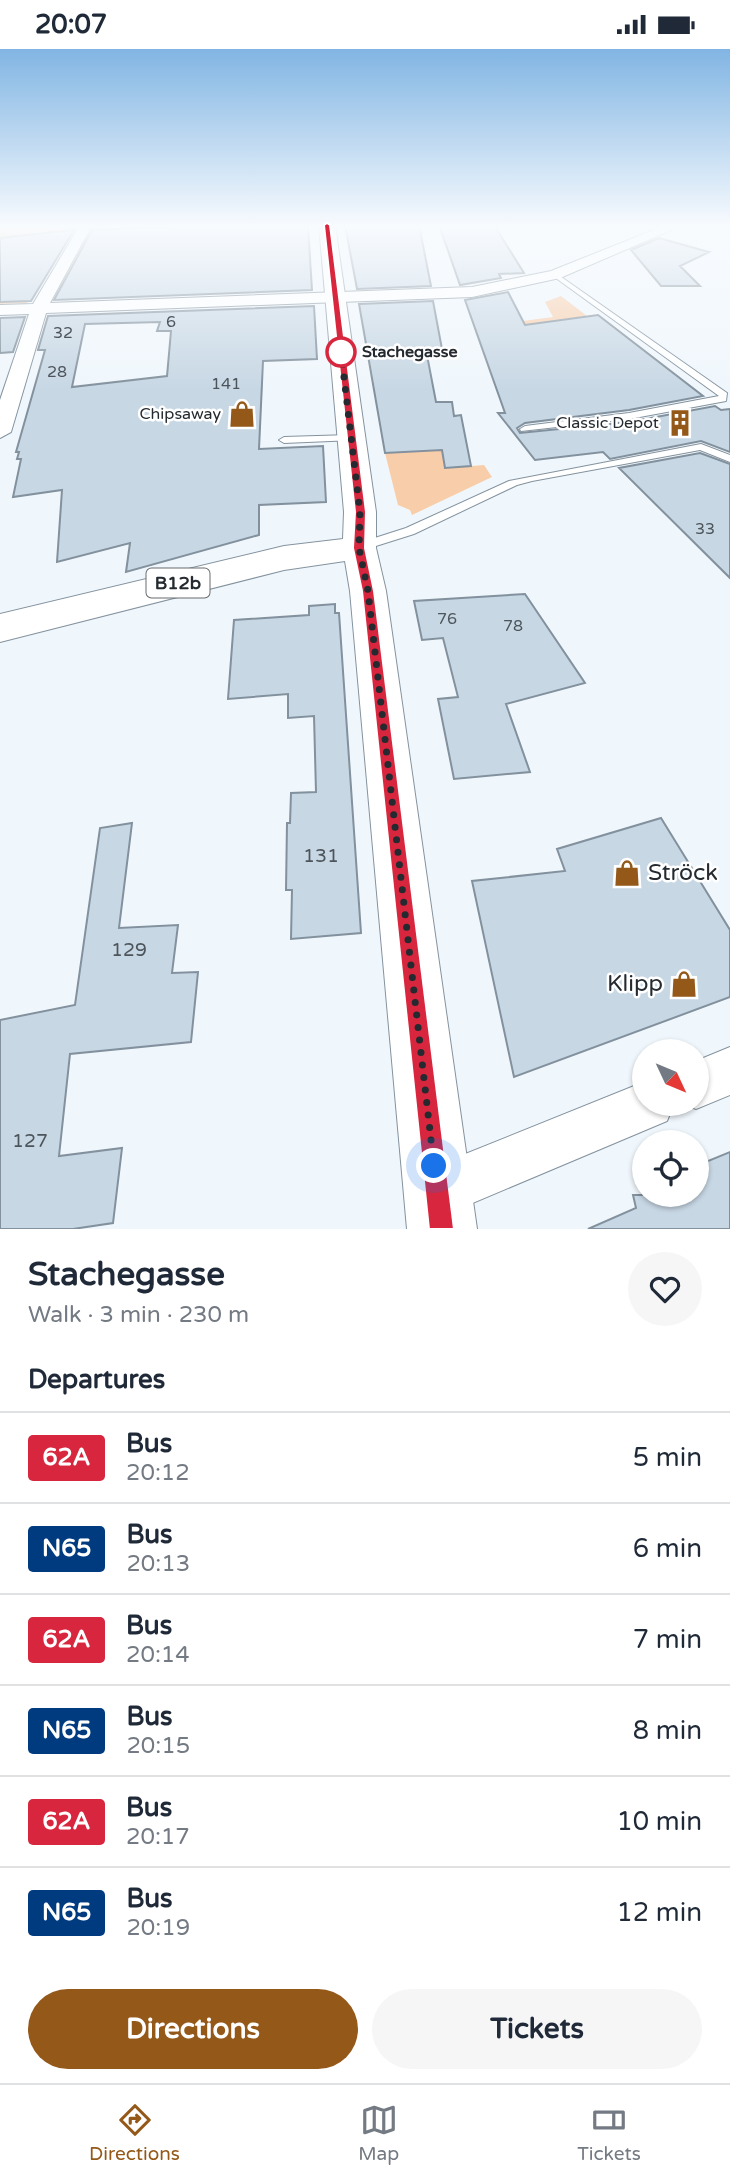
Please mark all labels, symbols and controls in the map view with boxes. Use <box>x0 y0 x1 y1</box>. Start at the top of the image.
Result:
text: 20:07 <box>35 9 107 40</box>
house number: 6 <box>166 312 176 332</box>
house number: 32 <box>53 323 73 343</box>
marker: Stachegasse <box>326 337 356 367</box>
place label: Stachegasse <box>362 342 457 362</box>
house number: 28 <box>47 362 67 382</box>
house number: 141 <box>211 374 241 394</box>
shop icon: Chipsaway <box>227 399 257 429</box>
place label: Chipsaway <box>140 404 221 424</box>
building icon: Classic Depot <box>665 408 695 438</box>
place label: Classic Depot <box>556 413 659 433</box>
house number: 33 <box>695 519 715 539</box>
road number: B12b <box>146 569 210 597</box>
house number: 76 <box>437 609 457 629</box>
house number: 78 <box>503 616 523 636</box>
house number: 131 <box>303 845 339 867</box>
shop icon: Ströck <box>612 858 642 888</box>
place label: Ströck <box>648 859 718 887</box>
house number: 129 <box>111 939 147 961</box>
shop icon: Klipp <box>669 969 699 999</box>
place label: Klipp <box>607 970 663 998</box>
north arrow <box>632 1039 709 1117</box>
map controls <box>632 1039 709 1207</box>
house number: 127 <box>12 1130 48 1152</box>
button: locate <box>632 1130 709 1207</box>
your location <box>416 1148 451 1183</box>
button: heart <box>628 1252 702 1326</box>
text: Stachegasse <box>28 1255 225 1294</box>
text: Walk · 3 min · 230 m <box>28 1301 249 1329</box>
text: Departures <box>28 1364 165 1395</box>
text: Bus <box>126 1428 172 1459</box>
text: 5 min <box>633 1442 702 1473</box>
text: 62A <box>42 1443 91 1472</box>
text: 20:12 <box>126 1459 190 1487</box>
text: Bus <box>126 1519 173 1550</box>
text: 6 min <box>633 1533 702 1564</box>
text: N65 <box>42 1534 91 1563</box>
text: 20:13 <box>126 1550 190 1578</box>
text: Bus <box>126 1610 172 1641</box>
text: 7 min <box>633 1624 702 1655</box>
text: 62A <box>42 1625 91 1654</box>
text: 20:14 <box>126 1641 190 1669</box>
text: Bus <box>126 1701 173 1732</box>
text: 8 min <box>633 1715 702 1746</box>
text: N65 <box>42 1716 91 1745</box>
text: 20:15 <box>126 1732 190 1760</box>
text: Bus <box>126 1792 172 1823</box>
text: 10 min <box>616 1806 702 1837</box>
text: 62A <box>42 1807 91 1836</box>
text: 20:17 <box>126 1823 190 1851</box>
text: Bus <box>126 1883 173 1914</box>
text: 12 min <box>616 1897 702 1928</box>
text: N65 <box>42 1898 91 1927</box>
text: 20:19 <box>126 1914 190 1942</box>
button: Directions <box>28 1989 358 2069</box>
button: Tickets <box>372 1989 702 2069</box>
tab: Directions <box>89 2101 180 2165</box>
tab: Map <box>358 2101 399 2165</box>
tab: Tickets <box>577 2101 641 2165</box>

